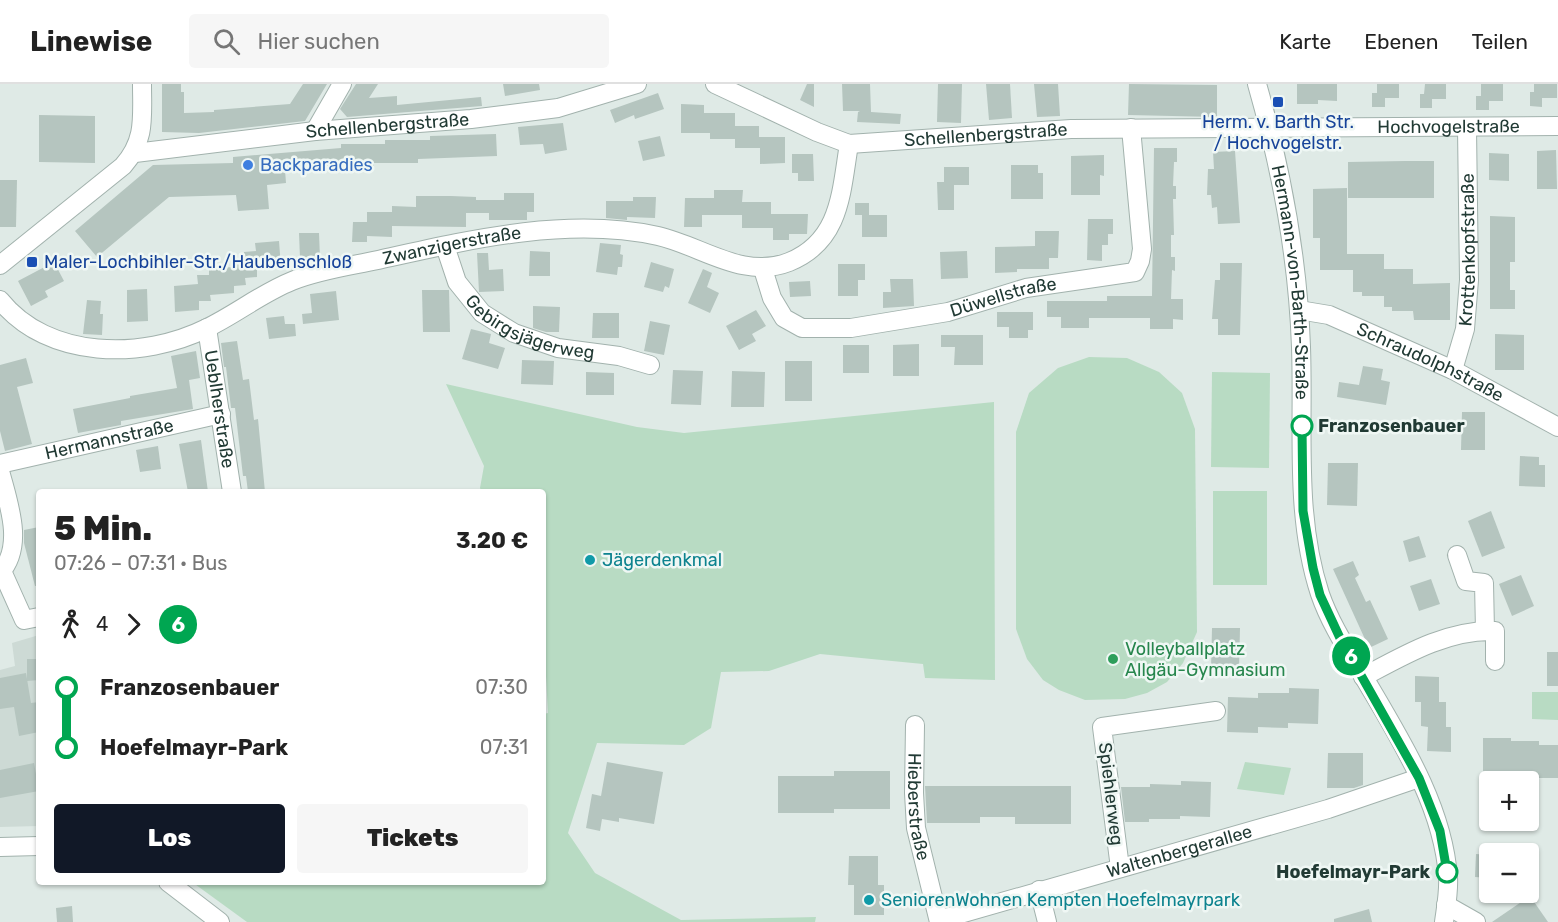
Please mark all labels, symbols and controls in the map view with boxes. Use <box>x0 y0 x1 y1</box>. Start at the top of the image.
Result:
search box <box>189 14 609 68</box>
text: Linewise <box>30 25 153 58</box>
icon: search <box>210 25 243 58</box>
text: Hier suchen <box>258 28 380 55</box>
text: Karte <box>1279 29 1331 54</box>
text: Ebenen <box>1364 29 1438 54</box>
text: Teilen <box>1471 29 1528 54</box>
marker: Herm. v. Barth Str. / Hochvogelstr. <box>1271 95 1285 109</box>
street label: Schellenbergstraße <box>305 108 470 143</box>
place label: Herm. v. Barth Str. / Hochvogelstr. <box>1202 111 1354 154</box>
street label: Hochvogelstraße <box>1377 115 1520 138</box>
street label: Schellenbergstraße <box>903 118 1068 151</box>
place label: Backparadies <box>260 154 373 176</box>
marker: Backparadies <box>241 158 255 172</box>
street label: Hermann-von-Barth-Straße <box>1267 163 1313 400</box>
street label: Krottenkopfstraße <box>1454 173 1480 327</box>
street label: Zwanzigerstraße <box>381 222 522 270</box>
place label: Maler-Lochbihler-Str./Haubenschloß <box>44 251 352 273</box>
marker: Maler-Lochbihler-Str./Haubenschloß <box>25 255 39 269</box>
street label: Düwellstraße <box>947 273 1058 322</box>
street label: Gebirgsjägerweg <box>461 290 596 364</box>
street label: Schraudolphstraße <box>1353 318 1508 406</box>
street label: Ueblherstraße <box>199 348 239 470</box>
street label: Hermannstraße <box>43 414 176 464</box>
marker: Franzosenbauer <box>1291 415 1313 437</box>
place label: Franzosenbauer <box>1318 415 1465 437</box>
text: 5 Min. <box>54 509 152 548</box>
text: 3.20 € <box>456 527 528 554</box>
place label: Jägerdenkmal <box>602 549 722 571</box>
text: 07:26 – 07:31 · Bus <box>54 551 227 575</box>
marker: Jägerdenkmal <box>583 553 597 567</box>
icon: walk <box>54 608 87 641</box>
icon: forward <box>117 608 150 641</box>
text: 4 <box>96 612 108 636</box>
text: 6 <box>171 612 185 637</box>
line badge: 6 <box>1332 636 1370 676</box>
place label: Volleyballplatz Allgäu-Gymnasium <box>1125 638 1285 681</box>
text: 6 <box>1344 644 1358 669</box>
marker: Volleyballplatz Allgäu-Gymnasium <box>1106 652 1120 666</box>
text: Franzosenbauer <box>100 674 279 701</box>
text: 07:30 <box>475 675 528 699</box>
text: Hoefelmayr-Park <box>100 734 288 761</box>
text: 07:31 <box>480 735 528 759</box>
street label: Spiehlerweg <box>1094 741 1128 847</box>
street label: Hieberstraße <box>903 753 935 863</box>
map controls <box>1479 771 1539 903</box>
button: + <box>1479 771 1539 831</box>
button: Los <box>54 804 285 873</box>
button: Tickets <box>297 804 528 873</box>
street label: Waltenbergerallee <box>1104 820 1255 883</box>
button: − <box>1479 843 1539 903</box>
place label: Hoefelmayr-Park <box>1276 861 1430 883</box>
marker: Hoefelmayr-Park <box>1436 861 1458 883</box>
place label: SeniorenWohnen Kempten Hoefelmayrpark <box>881 889 1241 911</box>
marker: SeniorenWohnen Kempten Hoefelmayrpark <box>862 893 876 907</box>

